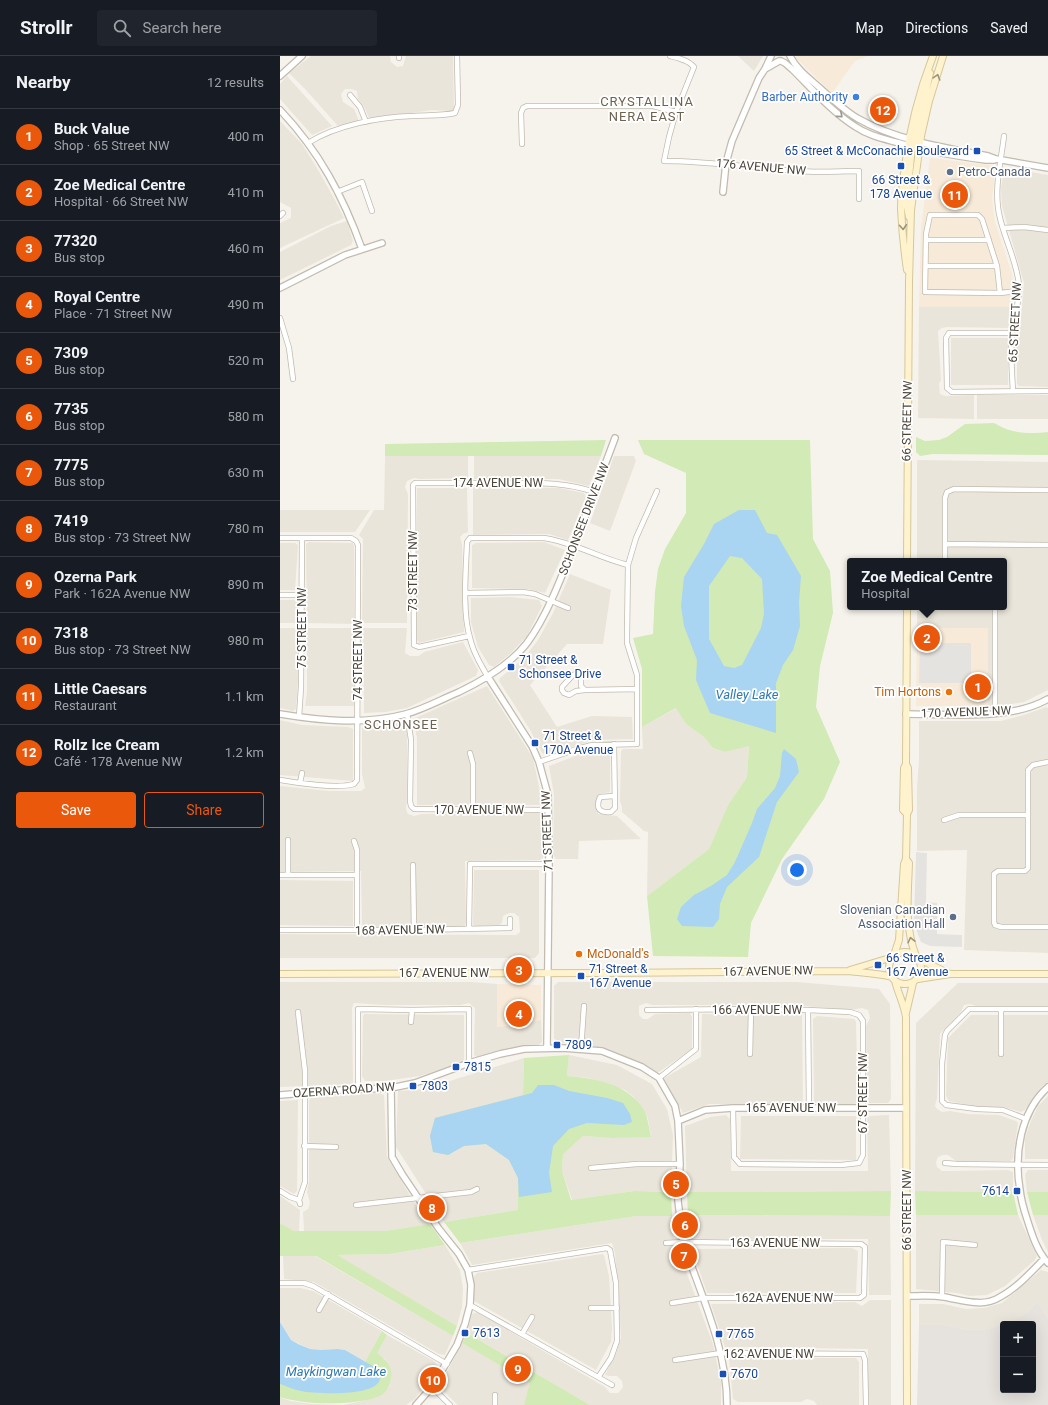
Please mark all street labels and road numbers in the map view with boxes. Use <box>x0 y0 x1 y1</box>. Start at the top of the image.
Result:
street label: 176 AVENUE NW <box>715 156 807 178</box>
street label: 65 STREET NW <box>1006 281 1024 363</box>
street label: 66 STREET NW <box>899 380 915 462</box>
street label: SCHONSEE DRIVE NW <box>556 461 612 577</box>
street label: 174 AVENUE NW <box>453 476 544 490</box>
street label: 73 STREET NW <box>406 530 420 612</box>
street label: 75 STREET NW <box>295 587 309 669</box>
street label: 74 STREET NW <box>351 619 365 701</box>
street label: 170 AVENUE NW <box>921 703 1012 721</box>
street label: 71 STREET NW <box>539 790 555 872</box>
street label: 170 AVENUE NW <box>434 803 525 817</box>
street label: 168 AVENUE NW <box>355 922 446 938</box>
street label: 167 AVENUE NW <box>723 963 814 979</box>
street label: 167 AVENUE NW <box>399 966 490 980</box>
street label: 166 AVENUE NW <box>712 1003 803 1017</box>
street label: 67 STREET NW <box>856 1052 870 1134</box>
street label: OZERNA ROAD NW <box>292 1079 396 1101</box>
street label: 165 AVENUE NW <box>746 1101 837 1115</box>
street label: 66 STREET NW <box>900 1169 914 1251</box>
street label: 163 AVENUE NW <box>730 1236 821 1250</box>
street label: 162A AVENUE NW <box>735 1291 833 1305</box>
street label: 162 AVENUE NW <box>724 1347 815 1361</box>

